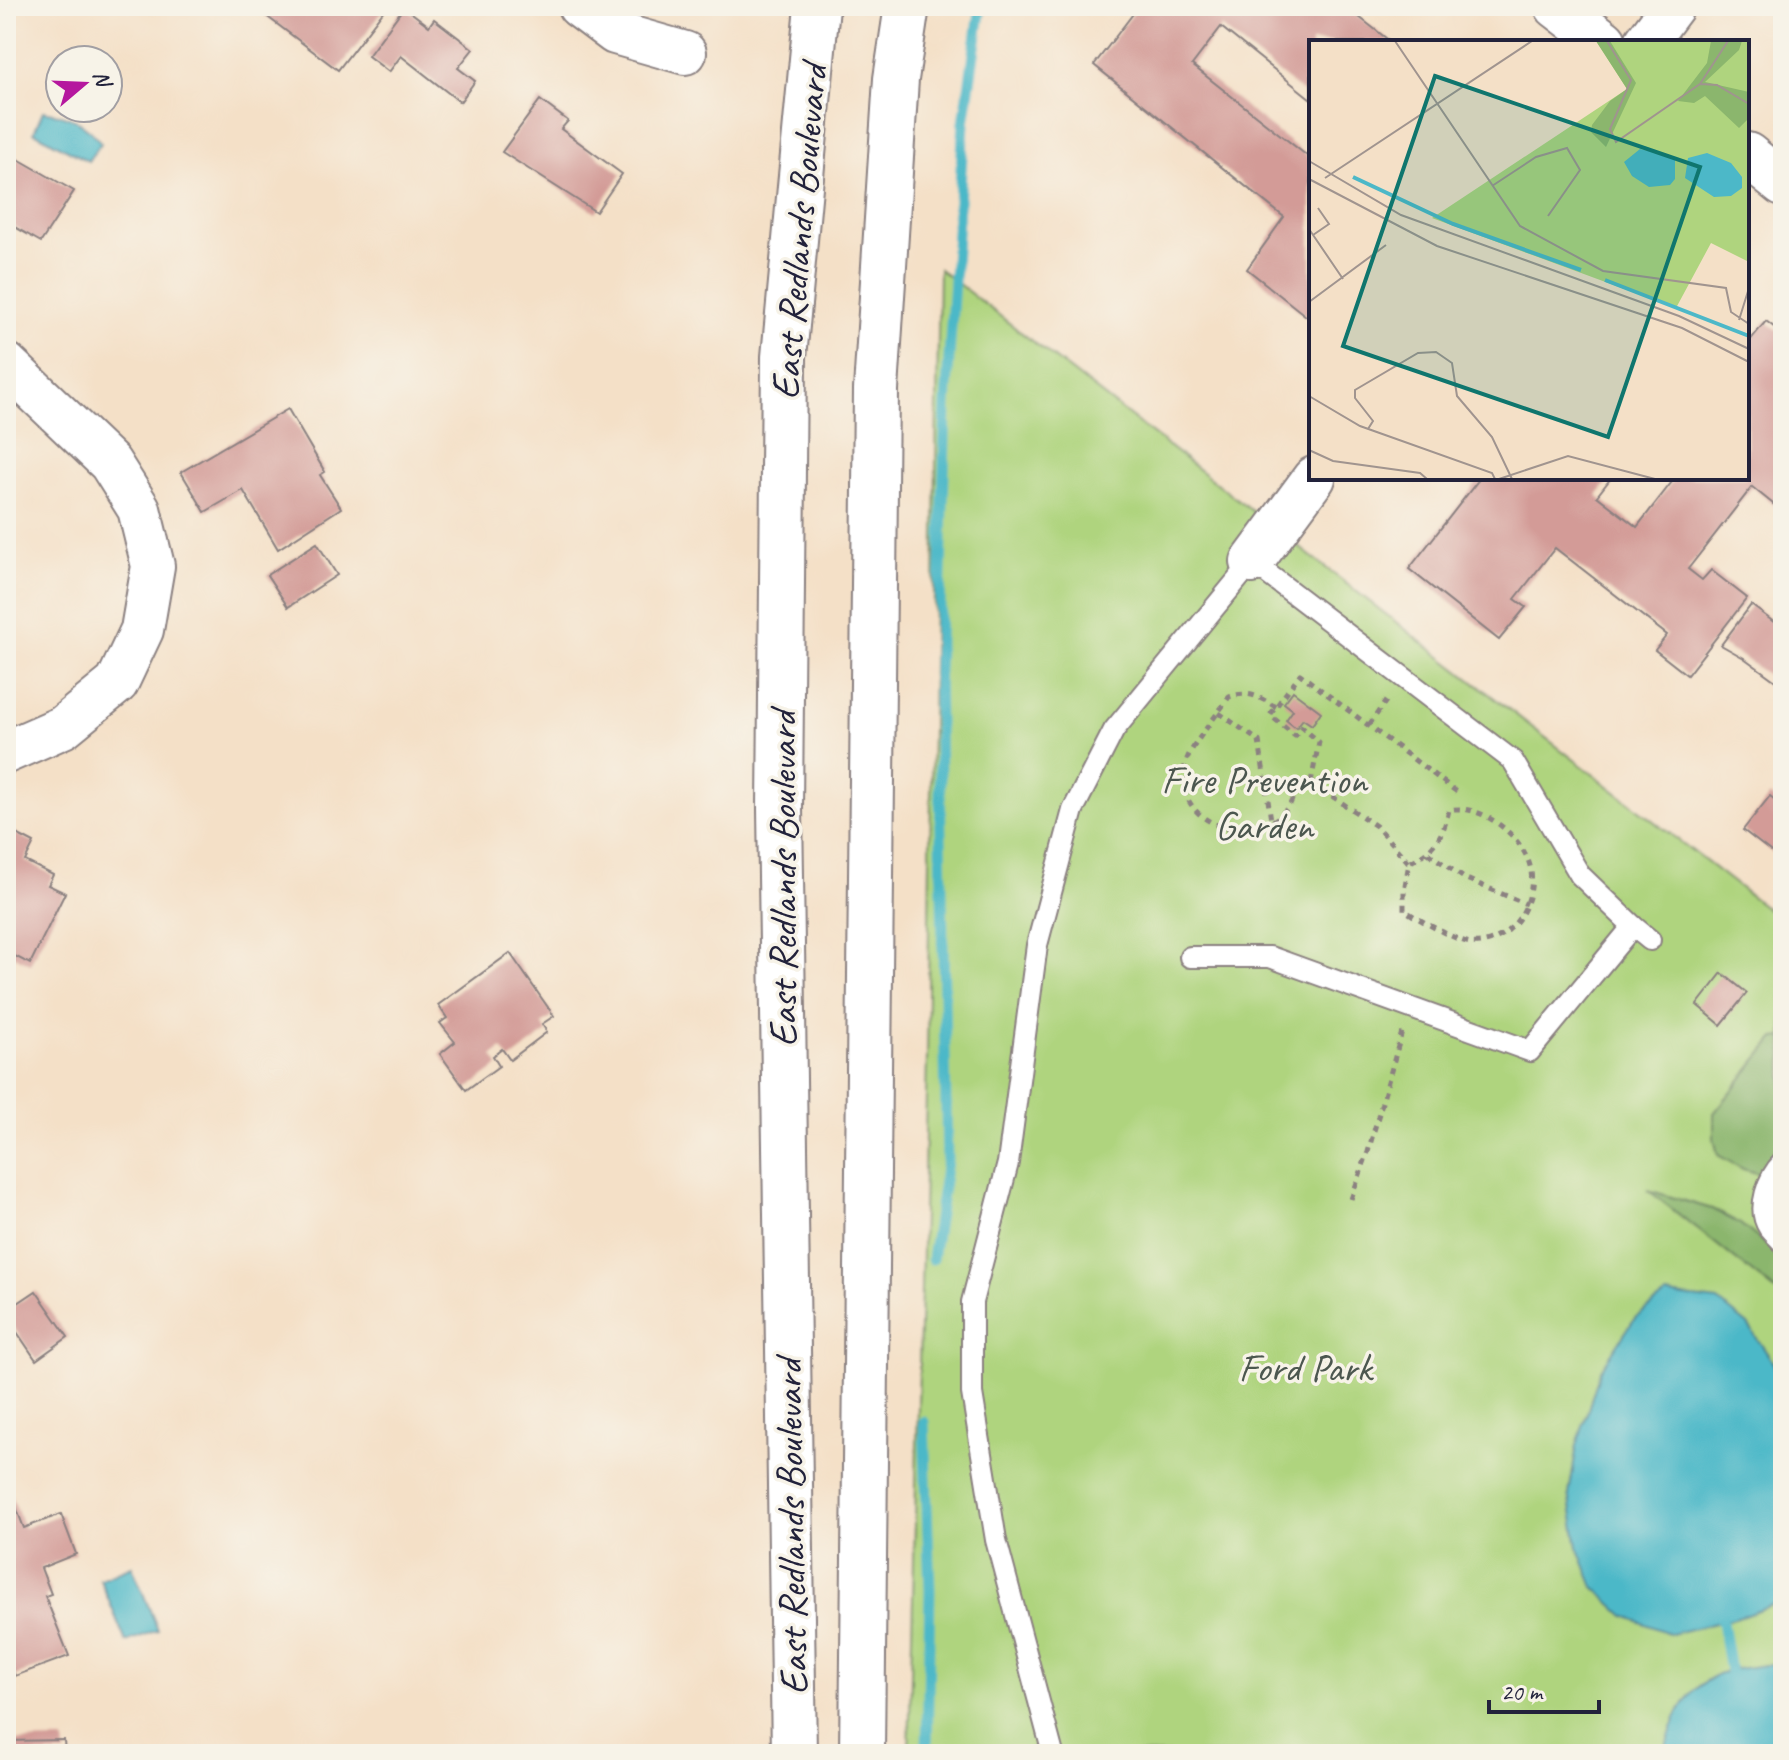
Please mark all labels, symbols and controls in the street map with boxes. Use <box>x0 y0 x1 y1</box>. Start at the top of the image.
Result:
inset map <box>1309 40 1749 480</box>
north arrow <box>44 44 124 124</box>
street label: East Redlands Boulevard <box>759 57 839 401</box>
text: N <box>87 67 119 92</box>
street label: East Redlands Boulevard <box>758 705 808 1047</box>
park label: Fire Prevention Garden <box>1161 755 1369 851</box>
park label: Ford Park <box>1239 1343 1375 1393</box>
street label: East Redlands Boulevard <box>763 1353 819 1695</box>
scale bar <box>1489 1664 1599 1714</box>
text: 20 m <box>1501 1677 1544 1707</box>

